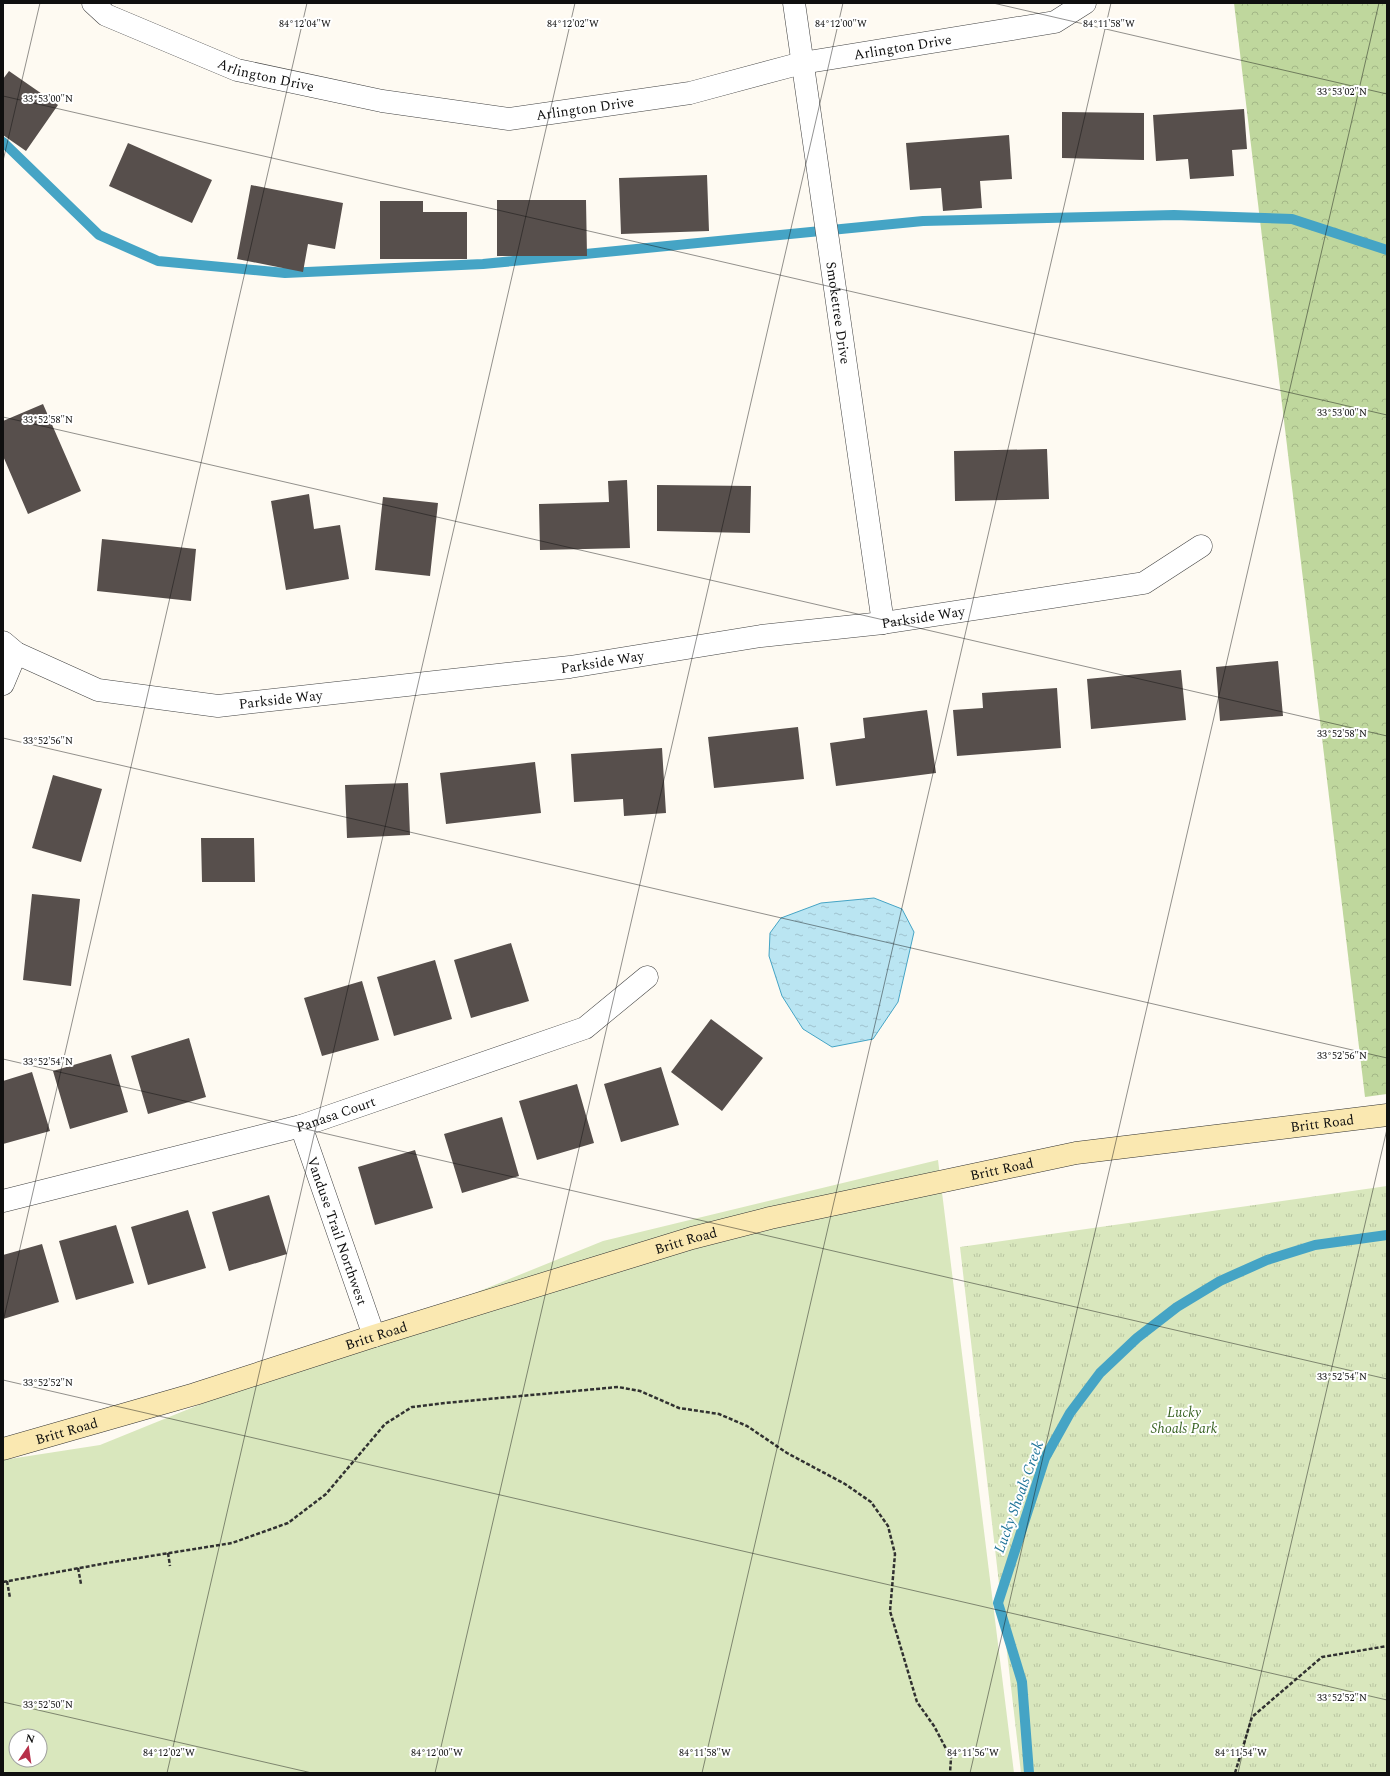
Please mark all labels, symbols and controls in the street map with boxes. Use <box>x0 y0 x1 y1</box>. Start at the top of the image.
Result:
text: 84°12'04"W <box>279 16 331 32</box>
text: 84°12'02"W <box>547 16 599 32</box>
text: 84°12'00"W <box>815 16 867 32</box>
text: 84°11'58"W <box>1083 16 1135 32</box>
street label: Arlington Drive <box>852 28 953 65</box>
street label: Arlington Drive <box>214 53 316 97</box>
text: 33°53'02"N <box>1317 84 1367 100</box>
text: 33°53'00"N <box>23 91 73 107</box>
street label: Arlington Drive <box>535 91 636 126</box>
street label: Smoketree Drive <box>821 260 856 366</box>
text: 33°53'00"N <box>1317 405 1367 421</box>
text: 33°52'58"N <box>23 412 73 428</box>
street label: Parkside Way <box>880 600 968 634</box>
street label: Parkside Way <box>560 644 647 678</box>
street label: Parkside Way <box>238 684 325 714</box>
text: 33°52'58"N <box>1317 726 1367 742</box>
text: 33°52'56"N <box>23 733 73 749</box>
text: 33°52'56"N <box>1317 1048 1367 1064</box>
text: 33°52'54"N <box>23 1054 73 1070</box>
street label: Panasa Court <box>294 1091 378 1137</box>
street label: Britt Road <box>1289 1109 1355 1137</box>
street label: Britt Road <box>968 1152 1035 1186</box>
street label: Vanduse Trail Northwest <box>302 1154 373 1308</box>
street label: Britt Road <box>652 1221 719 1259</box>
street label: Britt Road <box>342 1316 410 1355</box>
text: 33°52'54"N <box>1317 1369 1367 1385</box>
text: 33°52'52"N <box>23 1375 73 1391</box>
park label: Lucky Shoals Park <box>1151 1402 1218 1439</box>
street label: Britt Road <box>33 1412 100 1450</box>
water label: Lucky Shoals Creek <box>988 1438 1050 1556</box>
text: 33°52'52"N <box>1317 1690 1367 1706</box>
text: 33°52'50"N <box>23 1697 73 1713</box>
north arrow <box>8 1728 48 1768</box>
text: N <box>24 1729 36 1748</box>
text: 84°12'02"W <box>143 1745 195 1761</box>
text: 84°12'00"W <box>411 1745 463 1761</box>
text: 84°11'58"W <box>679 1745 731 1761</box>
text: 84°11'56"W <box>947 1745 999 1761</box>
text: 84°11'54"W <box>1215 1745 1267 1761</box>

